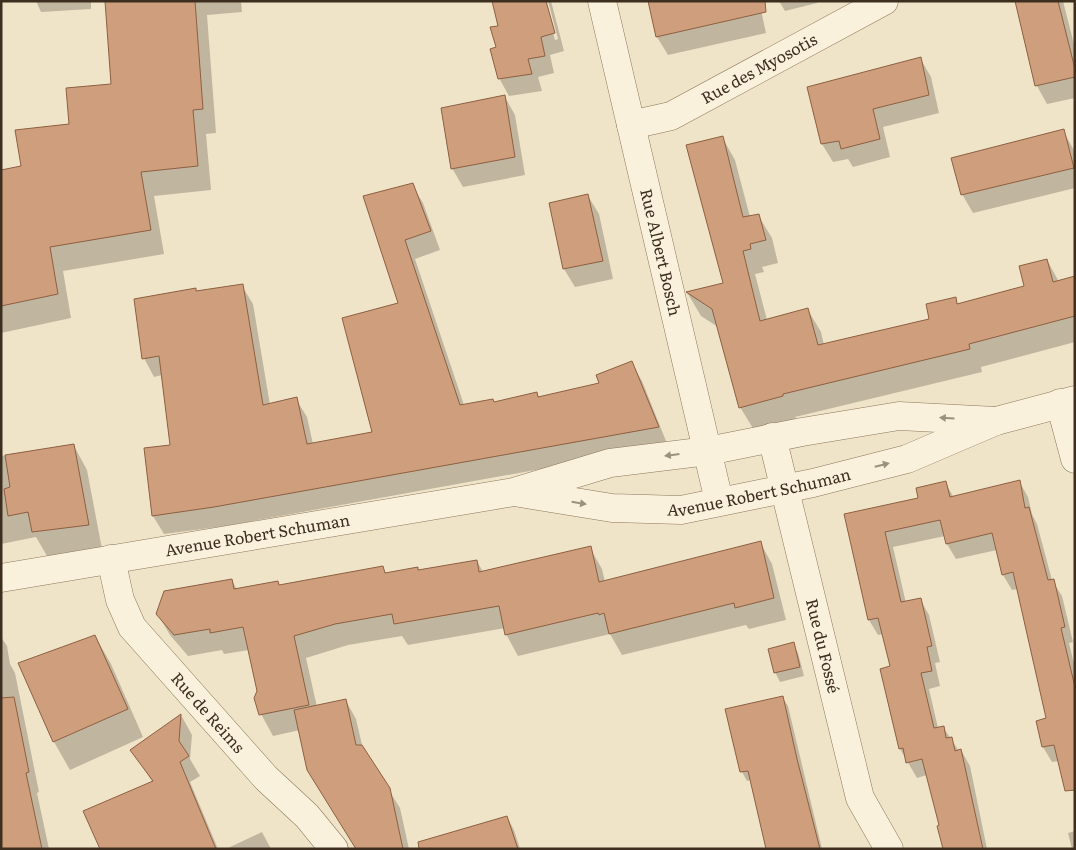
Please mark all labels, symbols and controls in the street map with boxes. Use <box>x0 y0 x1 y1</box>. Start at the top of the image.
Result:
street label: Rue des Myosotis <box>696 26 821 109</box>
street label: Rue Albert Bosch <box>635 186 688 319</box>
one-way arrow <box>939 414 955 422</box>
one-way arrow <box>664 451 680 459</box>
street label: Avenue Robert Schuman <box>667 461 853 521</box>
one-way arrow <box>875 461 890 469</box>
one-way arrow <box>571 499 587 507</box>
street label: Avenue Robert Schuman <box>163 507 352 561</box>
street label: Rue du Fossé <box>801 596 847 695</box>
street label: Rue de Reims <box>166 666 251 758</box>

